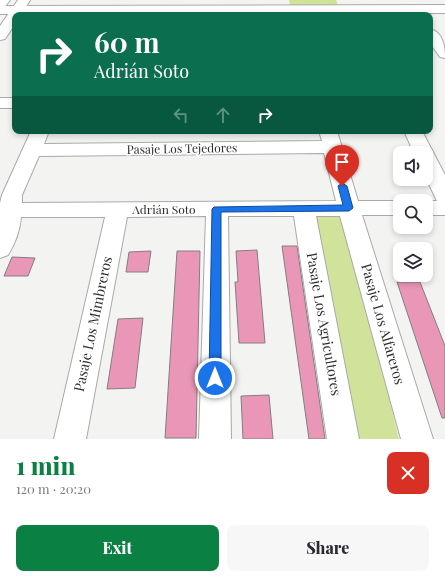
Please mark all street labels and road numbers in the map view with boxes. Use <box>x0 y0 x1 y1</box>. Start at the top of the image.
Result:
street label: Pasaje Los Tejedores <box>127 139 237 157</box>
street label: Adrián Soto <box>131 201 196 217</box>
street label: Pasaje Los Agricultores <box>303 251 346 397</box>
street label: Pasaje Los Mimbreros <box>69 255 116 393</box>
street label: Pasaje Los Alfareros <box>357 261 410 387</box>

